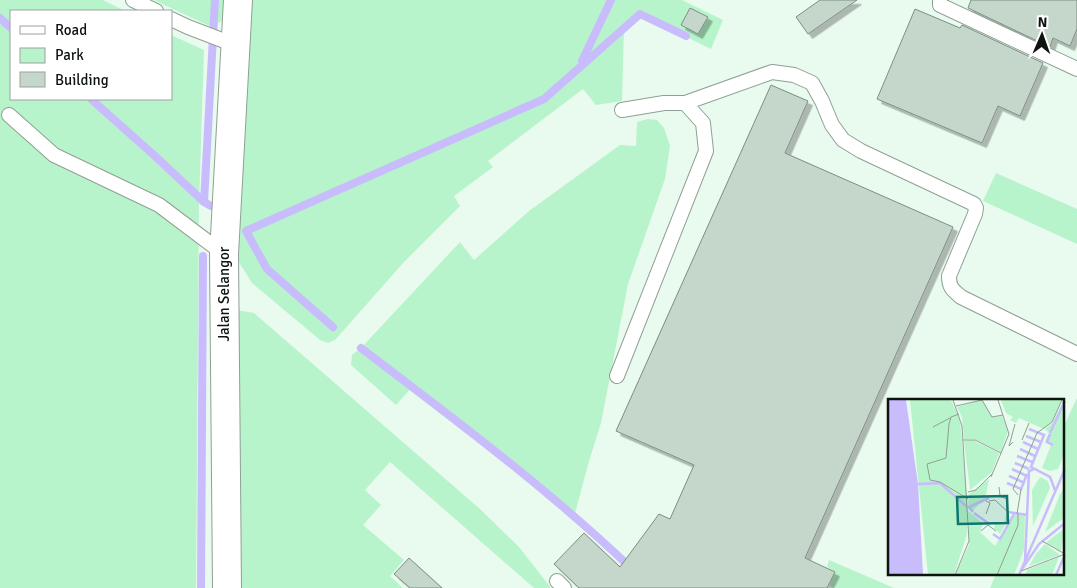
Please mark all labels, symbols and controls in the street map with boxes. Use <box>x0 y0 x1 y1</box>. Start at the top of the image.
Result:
legend <box>10 10 172 100</box>
north arrow <box>1017 10 1067 60</box>
text: N <box>1037 14 1048 31</box>
text: Road <box>55 21 87 39</box>
text: Park <box>55 46 84 64</box>
text: Building <box>55 71 109 89</box>
street label: Jalan Selangor <box>215 246 233 341</box>
inset map <box>888 399 1064 576</box>

